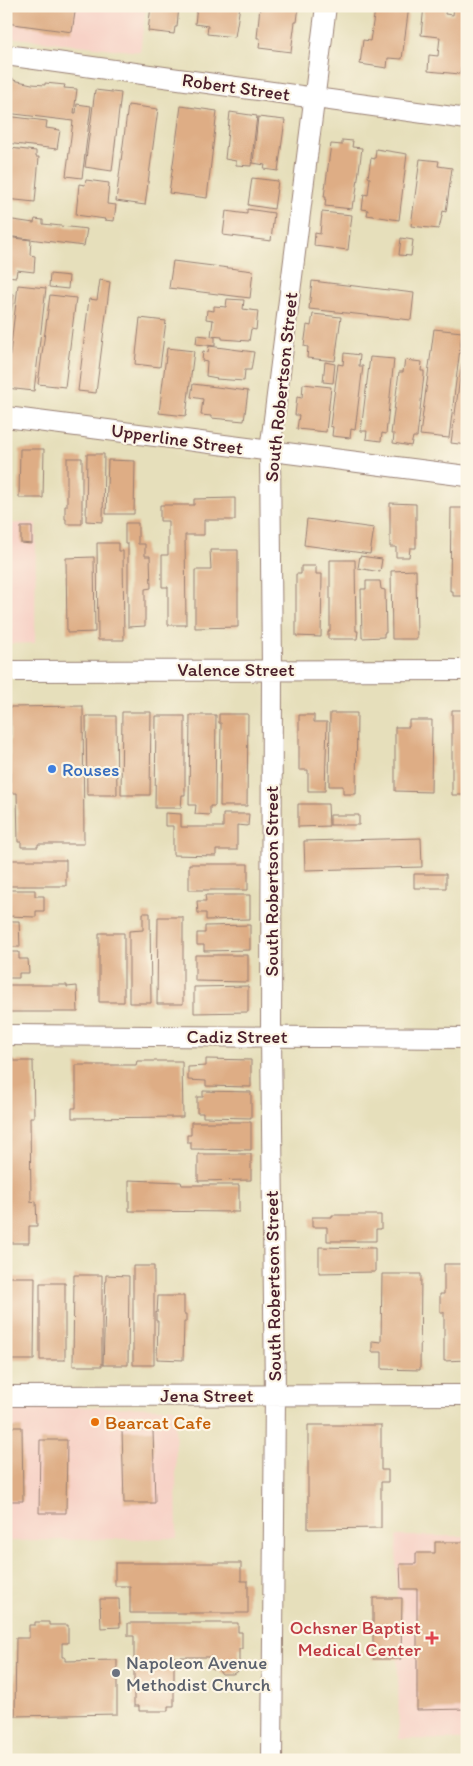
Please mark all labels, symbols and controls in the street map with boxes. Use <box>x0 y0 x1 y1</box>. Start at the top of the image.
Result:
street label: Robert Street <box>181 68 291 106</box>
street label: South Robertson Street <box>260 291 302 483</box>
street label: Upperline Street <box>110 418 244 460</box>
street label: Valence Street <box>177 658 295 681</box>
place label: Rouses <box>62 758 120 781</box>
marker: Rouses <box>46 763 58 775</box>
street label: South Robertson Street <box>260 786 283 976</box>
street label: Cadiz Street <box>186 1025 288 1048</box>
street label: South Robertson Street <box>260 1190 286 1382</box>
street label: Jena Street <box>160 1384 254 1407</box>
place label: Bearcat Cafe <box>105 1411 211 1434</box>
marker: Bearcat Cafe <box>89 1416 101 1428</box>
place label: Ochsner Baptist Medical Center <box>290 1616 421 1661</box>
marker: Ochsner Baptist Medical Center <box>425 1631 439 1645</box>
place label: Napoleon Avenue Methodist Church <box>126 1651 271 1696</box>
marker: Napoleon Avenue Methodist Church <box>110 1667 122 1679</box>

